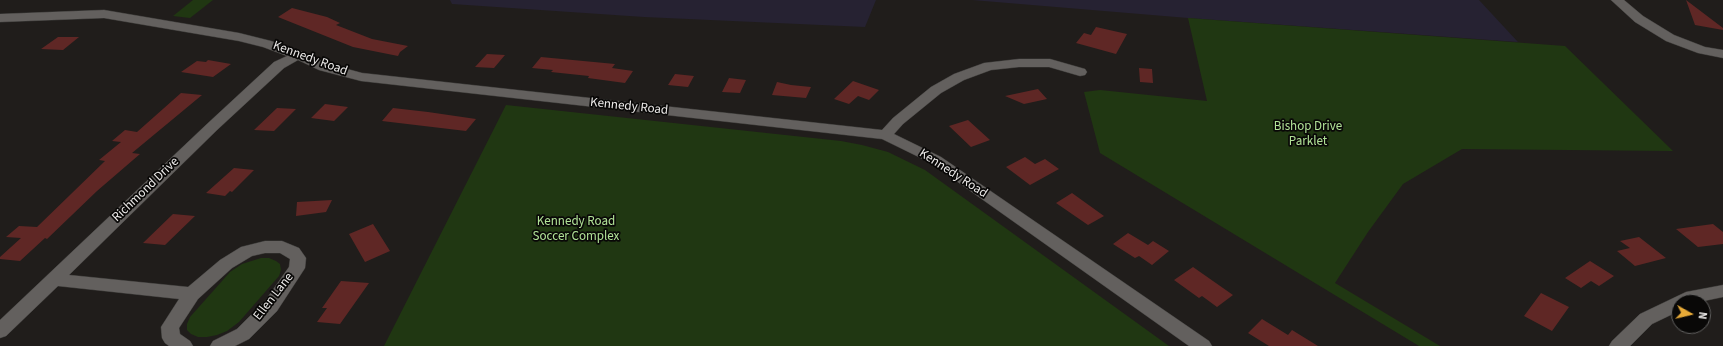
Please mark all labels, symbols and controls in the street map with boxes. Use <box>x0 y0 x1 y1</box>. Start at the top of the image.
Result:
street label: Kennedy Road <box>271 38 349 80</box>
street label: Kennedy Road <box>589 95 669 119</box>
park label: Bishop Drive Parklet <box>1274 119 1342 150</box>
street label: Kennedy Road <box>916 146 990 202</box>
street label: Richmond Drive <box>109 154 183 226</box>
park label: Kennedy Road Soccer Complex <box>533 214 619 245</box>
street label: Ellen Lane <box>251 270 297 324</box>
north arrow <box>1671 294 1711 334</box>
text: N <box>1694 311 1710 320</box>

